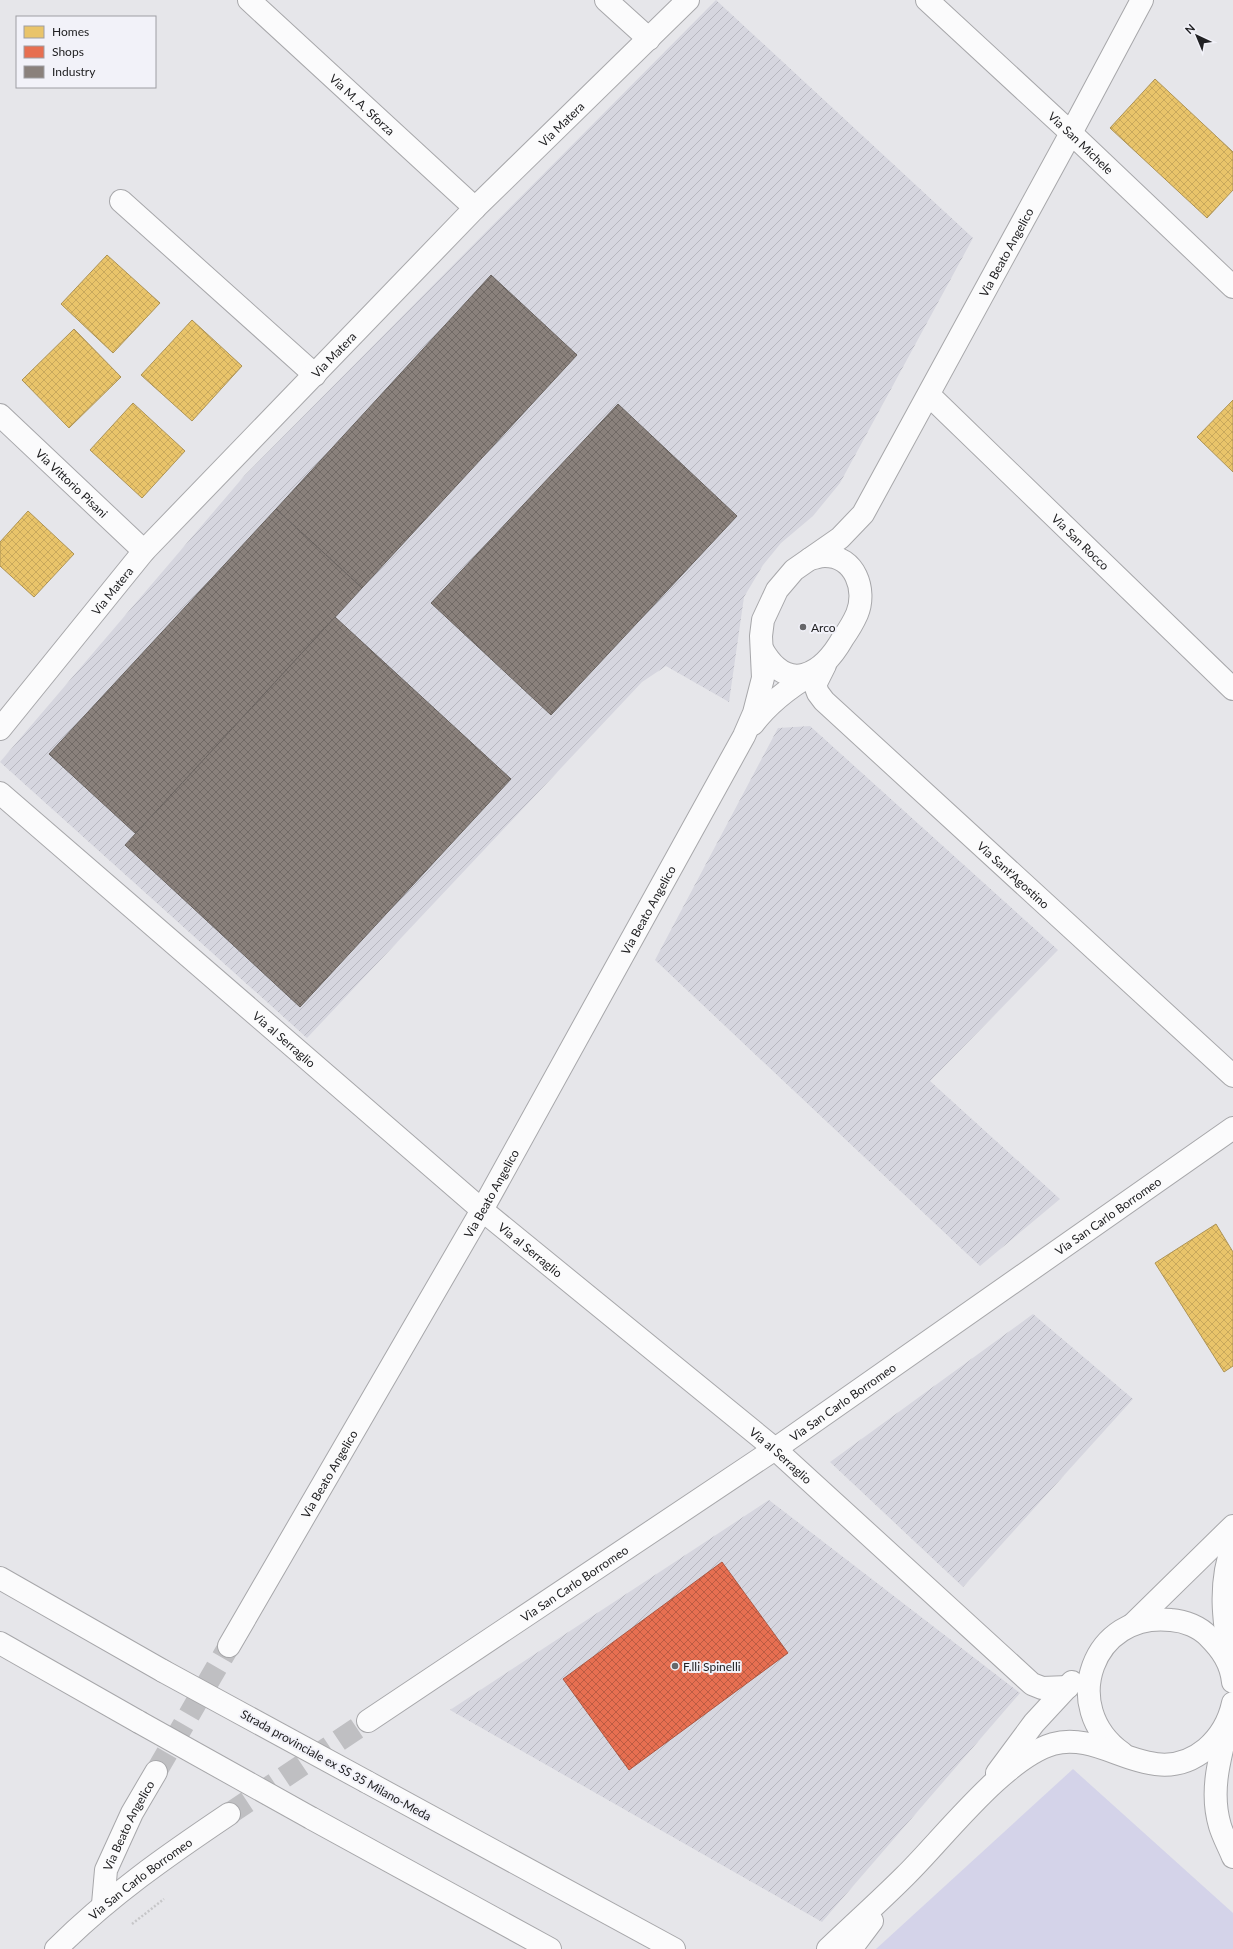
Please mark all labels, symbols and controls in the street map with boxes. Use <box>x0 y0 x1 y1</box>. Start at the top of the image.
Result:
legend <box>16 16 156 88</box>
north arrow <box>1177 16 1217 56</box>
text: N <box>1182 21 1197 36</box>
text: Homes <box>52 24 89 39</box>
text: Shops <box>52 44 84 59</box>
text: Industry <box>52 64 96 79</box>
street label: Via M. A. Sforza <box>326 70 398 138</box>
street label: Via Matera <box>535 98 587 149</box>
street label: Via San Michele <box>1045 108 1117 177</box>
street label: Via Beato Angelico <box>976 205 1036 299</box>
street label: Via Matera <box>308 328 359 381</box>
street label: Via Vittorio Pisani <box>33 445 111 521</box>
street label: Via San Rocco <box>1049 510 1113 573</box>
street label: Via Matera <box>88 563 136 618</box>
place label: Arco <box>811 620 836 635</box>
marker: Arco <box>798 622 808 632</box>
street label: Via Sant'Agostino <box>974 838 1053 912</box>
street label: Via Beato Angelico <box>617 863 679 957</box>
street label: Via al Serraglio <box>250 1008 319 1070</box>
street label: Via Beato Angelico <box>460 1146 522 1240</box>
street label: Via San Carlo Borromeo <box>1052 1173 1164 1258</box>
street label: Via al Serraglio <box>496 1219 566 1280</box>
street label: Via San Carlo Borromeo <box>787 1359 899 1444</box>
street label: Via al Serraglio <box>747 1424 815 1487</box>
street label: Via Beato Angelico <box>297 1427 360 1521</box>
street label: Via San Carlo Borromeo <box>518 1542 631 1624</box>
place label: F.lli Spinelli <box>683 1659 741 1674</box>
marker: F.lli Spinelli <box>670 1661 680 1671</box>
street label: Strada provinciale ex SS 35 Milano-Meda <box>238 1706 434 1824</box>
street label: Via Beato Angelico <box>99 1777 157 1873</box>
street label: Via San Carlo Borromeo <box>85 1834 195 1923</box>

